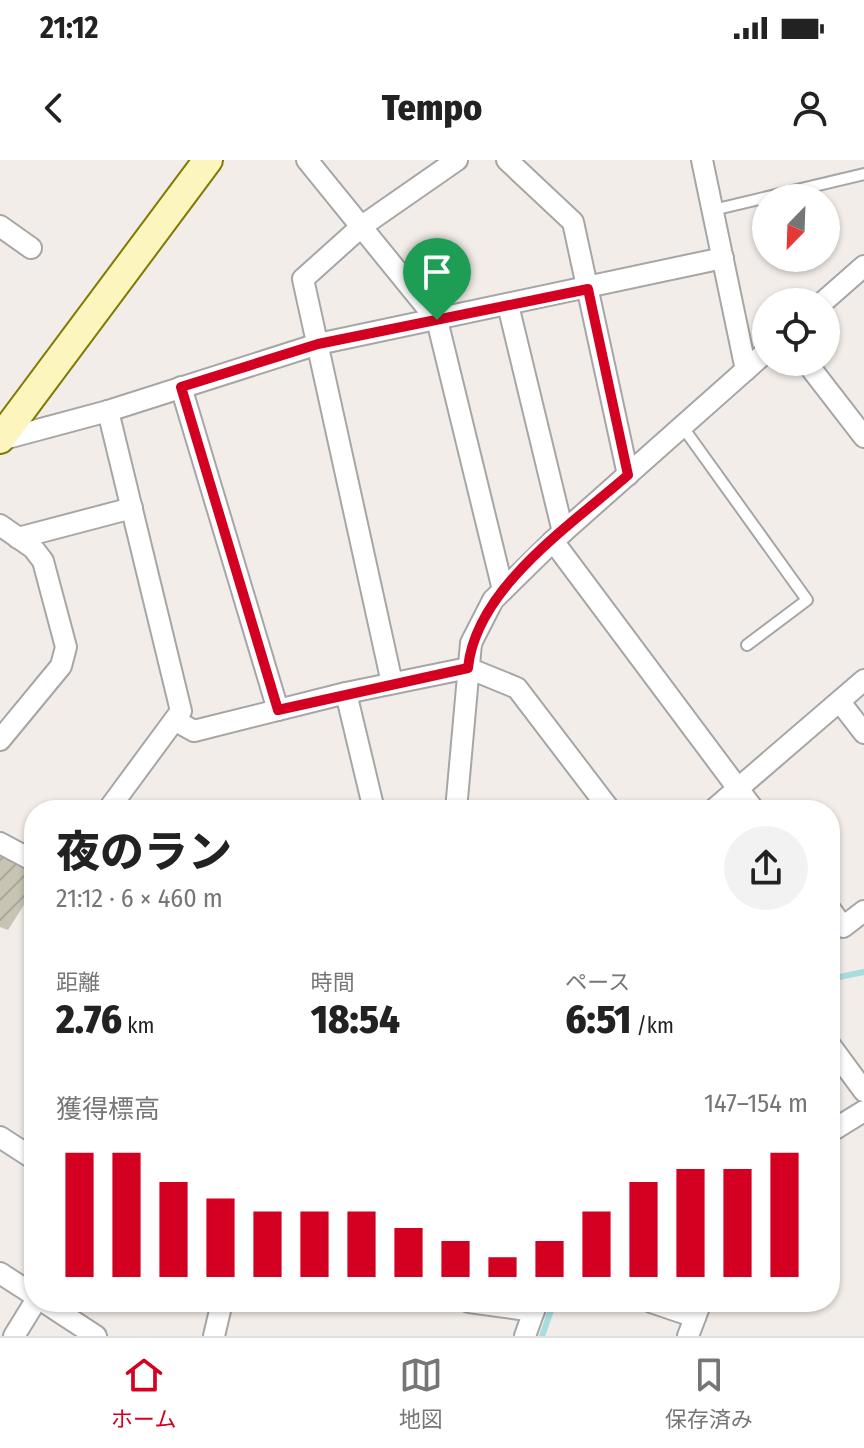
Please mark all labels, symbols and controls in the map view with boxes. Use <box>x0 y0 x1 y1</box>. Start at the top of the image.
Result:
text: 21:12 <box>40 10 99 46</box>
icon: back <box>32 86 76 130</box>
text: Tempo <box>382 86 482 130</box>
icon: person <box>788 86 832 130</box>
north arrow <box>752 184 840 272</box>
map controls <box>752 184 840 376</box>
pin <box>403 238 471 320</box>
icon: arrive <box>415 250 459 294</box>
button: locate <box>752 288 840 376</box>
text: 夜のラン <box>56 826 232 879</box>
button: share <box>724 826 808 910</box>
text: 21:12 · 6 × 460 m <box>56 883 223 914</box>
text: 距離 <box>56 969 100 996</box>
text: 時間 <box>311 969 355 996</box>
text: ペース <box>565 969 630 996</box>
text: 2.76 <box>56 996 122 1044</box>
text: 18:54 <box>311 996 400 1044</box>
text: 6:51 <box>565 996 631 1044</box>
text: km <box>122 1012 154 1039</box>
text: /km <box>631 1012 674 1039</box>
text: 147–154 m <box>704 1088 808 1119</box>
text: 獲得標高 <box>56 1094 160 1125</box>
tab: ホーム <box>111 1353 176 1433</box>
tab: 地図 <box>399 1353 443 1433</box>
tab: 保存済み <box>665 1353 753 1433</box>

